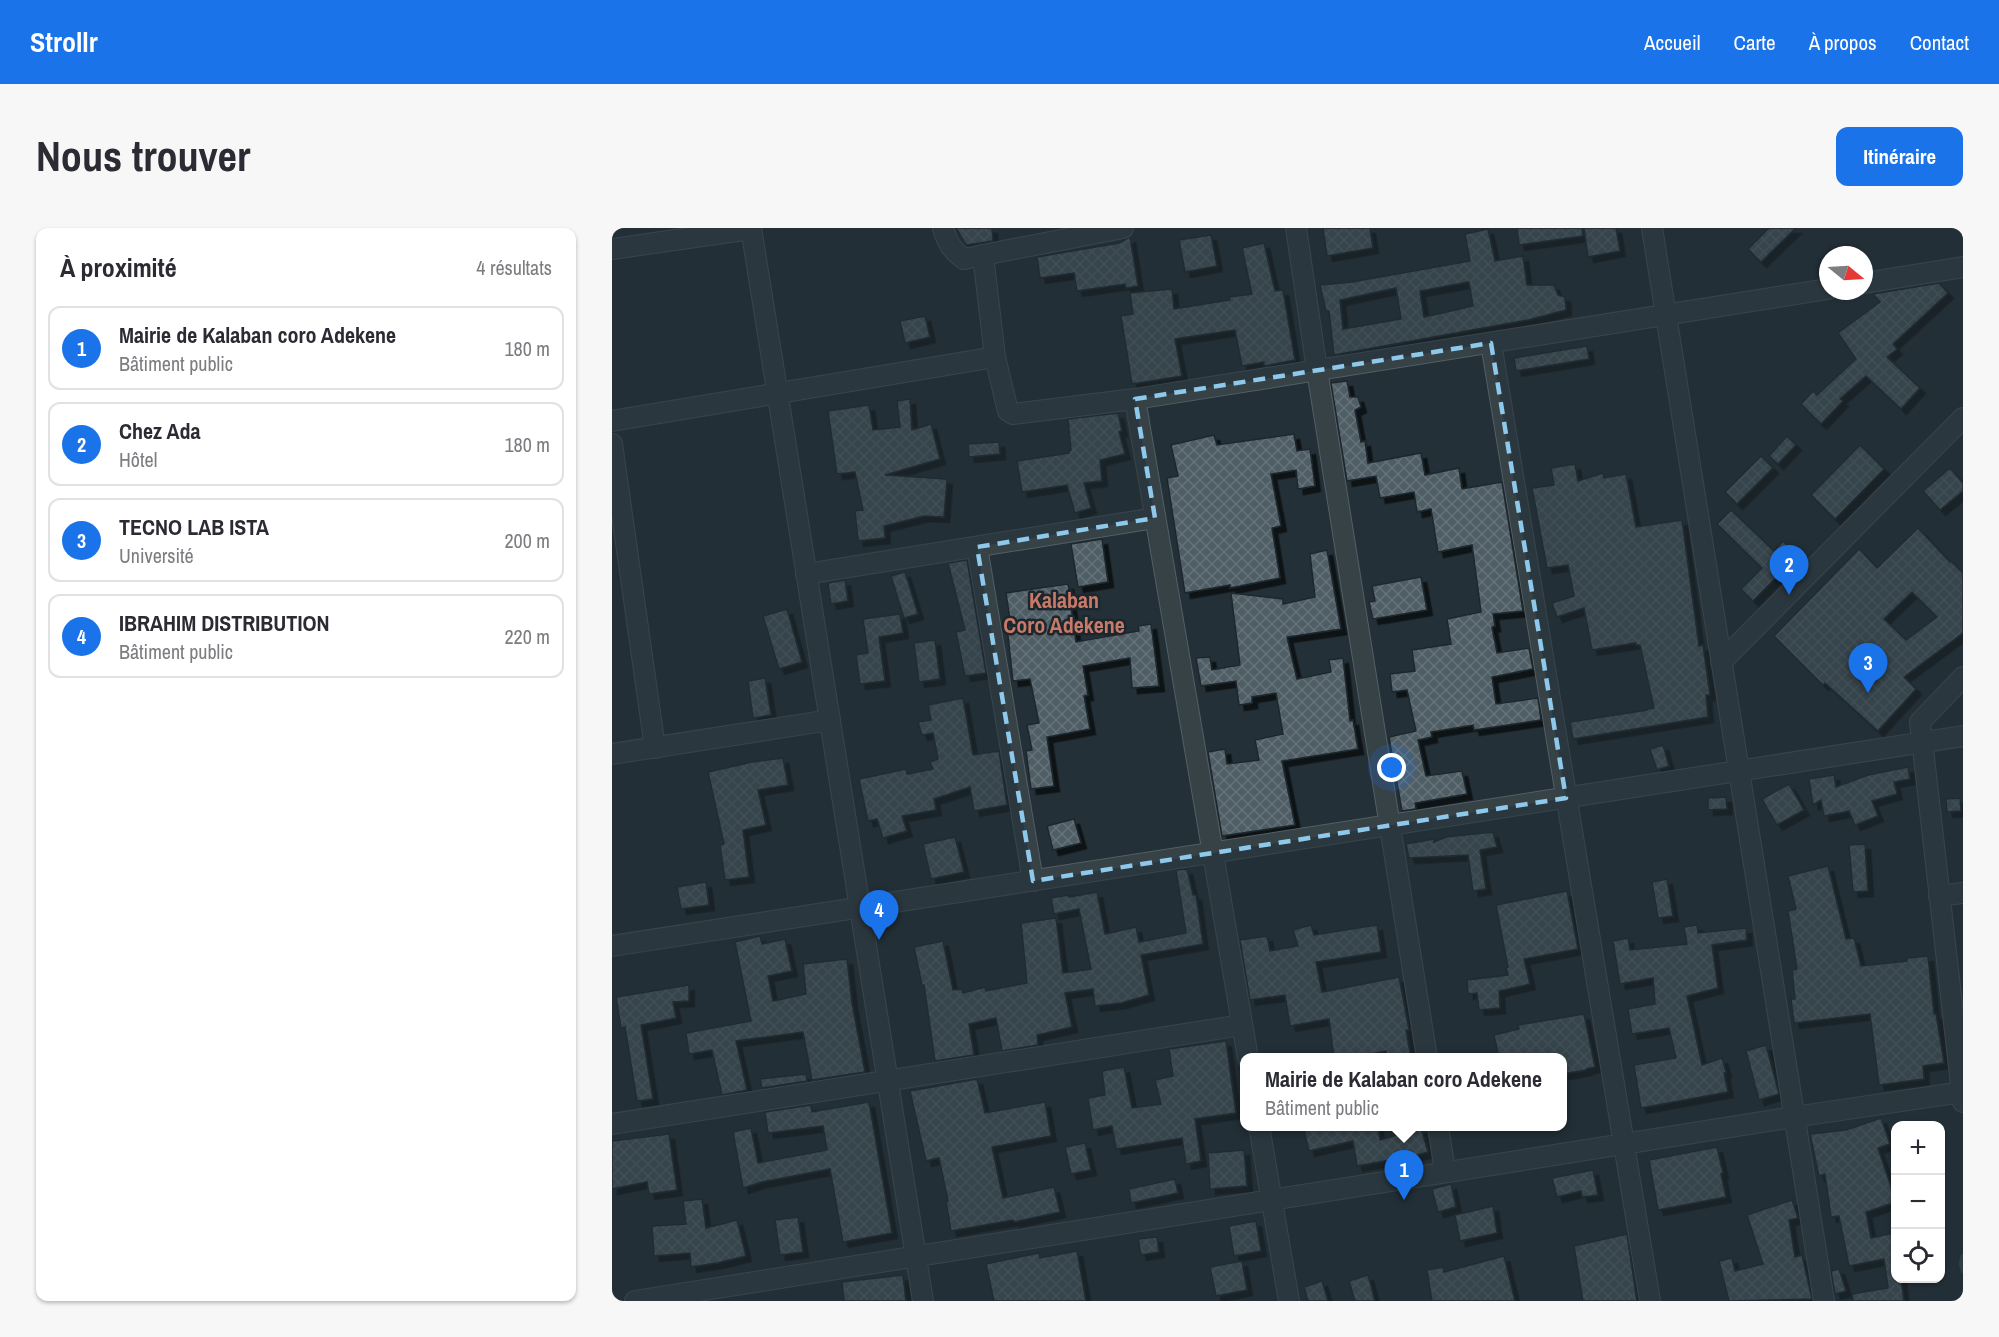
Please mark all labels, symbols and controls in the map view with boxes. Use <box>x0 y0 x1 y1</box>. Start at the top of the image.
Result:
text: Strollr <box>30 23 98 61</box>
text: Accueil <box>1644 28 1701 57</box>
text: Carte <box>1734 28 1776 57</box>
text: À propos <box>1809 28 1877 57</box>
text: Contact <box>1910 28 1969 57</box>
button: Itinéraire <box>1836 127 1963 186</box>
text: Nous trouver <box>36 128 250 184</box>
north arrow <box>1819 246 1873 300</box>
text: À proximité <box>60 250 177 285</box>
text: 4 résultats <box>476 254 552 281</box>
text: Mairie de Kalaban coro Adekene <box>119 320 396 350</box>
text: 1 <box>77 335 86 362</box>
text: 180 m <box>504 335 550 362</box>
text: Bâtiment public <box>119 350 233 377</box>
text: Chez Ada <box>119 416 201 446</box>
text: 2 <box>77 431 86 458</box>
text: 180 m <box>504 431 550 458</box>
text: Hôtel <box>119 446 157 473</box>
text: TECNO LAB ISTA <box>119 512 269 542</box>
text: 3 <box>77 527 86 554</box>
text: 200 m <box>504 527 550 554</box>
text: Université <box>119 542 194 569</box>
pin: 2 <box>1770 546 1808 595</box>
district label: Kalaban Coro Adekene <box>1003 585 1125 640</box>
text: IBRAHIM DISTRIBUTION <box>119 608 329 638</box>
text: 4 <box>77 623 86 650</box>
text: 220 m <box>504 623 550 650</box>
text: Bâtiment public <box>119 638 233 665</box>
pin: 3 <box>1848 644 1888 693</box>
your location <box>1377 753 1406 782</box>
pin: 4 <box>860 890 898 940</box>
popup <box>1240 1053 1567 1131</box>
text: Mairie de Kalaban coro Adekene <box>1265 1064 1542 1094</box>
text: Bâtiment public <box>1265 1094 1379 1121</box>
map controls <box>1891 1121 1945 1283</box>
button: + <box>1891 1121 1945 1175</box>
pin: 1 <box>1384 1150 1424 1200</box>
button: − <box>1891 1175 1945 1229</box>
button: locate <box>1891 1229 1945 1283</box>

